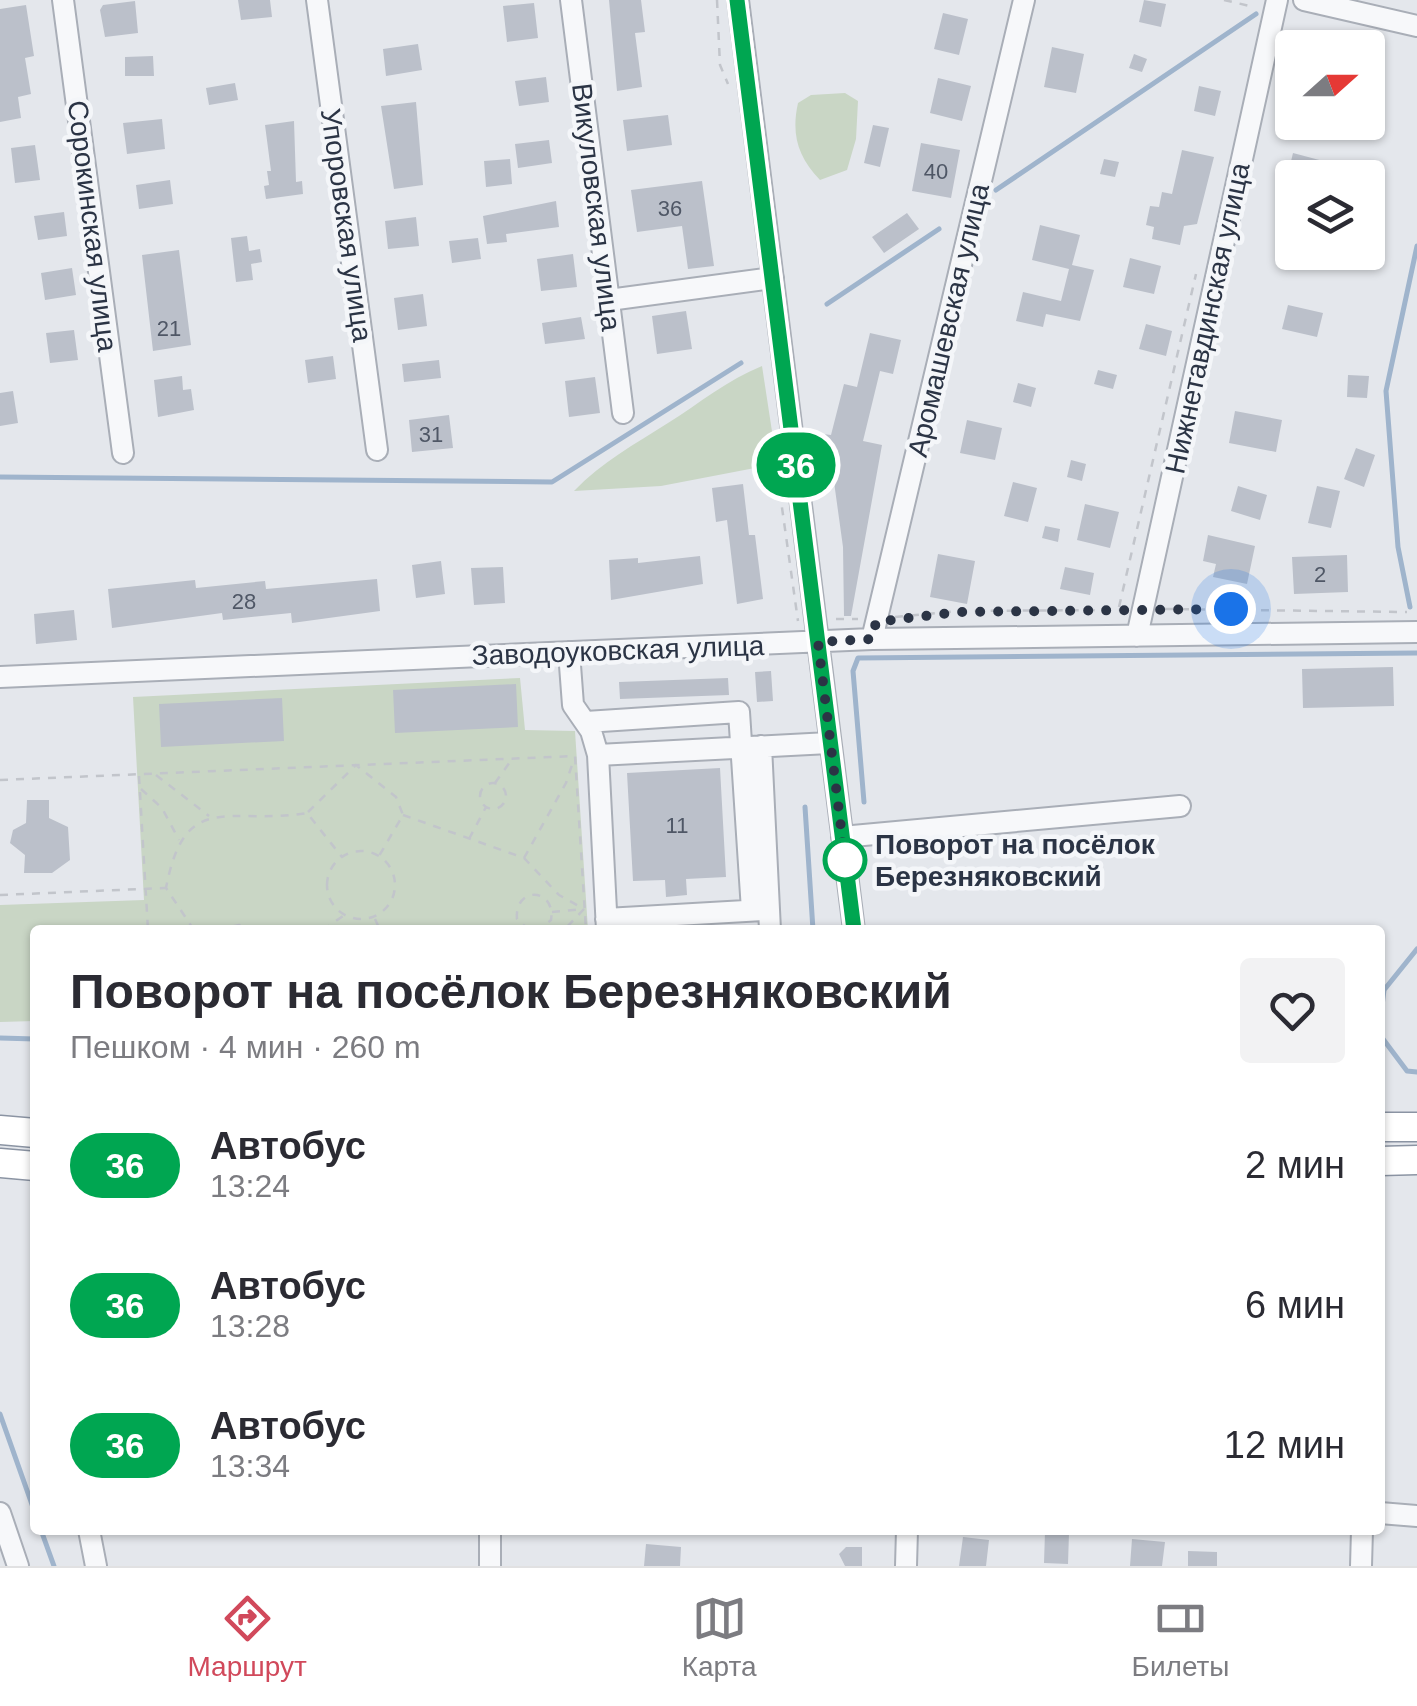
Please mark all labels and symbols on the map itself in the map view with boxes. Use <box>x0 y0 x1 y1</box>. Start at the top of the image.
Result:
north arrow <box>1275 30 1385 140</box>
street label: Викуловская улица <box>566 81 627 333</box>
street label: Сорокинская улица <box>62 99 123 354</box>
street label: Упоровская улица <box>315 106 378 344</box>
house number: 40 <box>924 159 948 184</box>
street label: Нижнетавдинская улица <box>1159 159 1256 476</box>
street label: Аромашевская улица <box>902 180 995 460</box>
house number: 36 <box>658 196 682 221</box>
house number: 21 <box>157 316 181 341</box>
house number: 31 <box>419 422 443 447</box>
line badge: 36 <box>751 432 841 498</box>
house number: 2 <box>1314 562 1326 587</box>
your location <box>1206 584 1256 634</box>
house number: 28 <box>232 589 256 614</box>
street label: Заводоуковская улица <box>471 630 765 671</box>
house number: 11 <box>666 813 688 838</box>
place label: Поворот на посёлок Березняковский <box>875 829 1156 892</box>
marker: Поворот на посёлок Березняковский <box>824 839 866 881</box>

